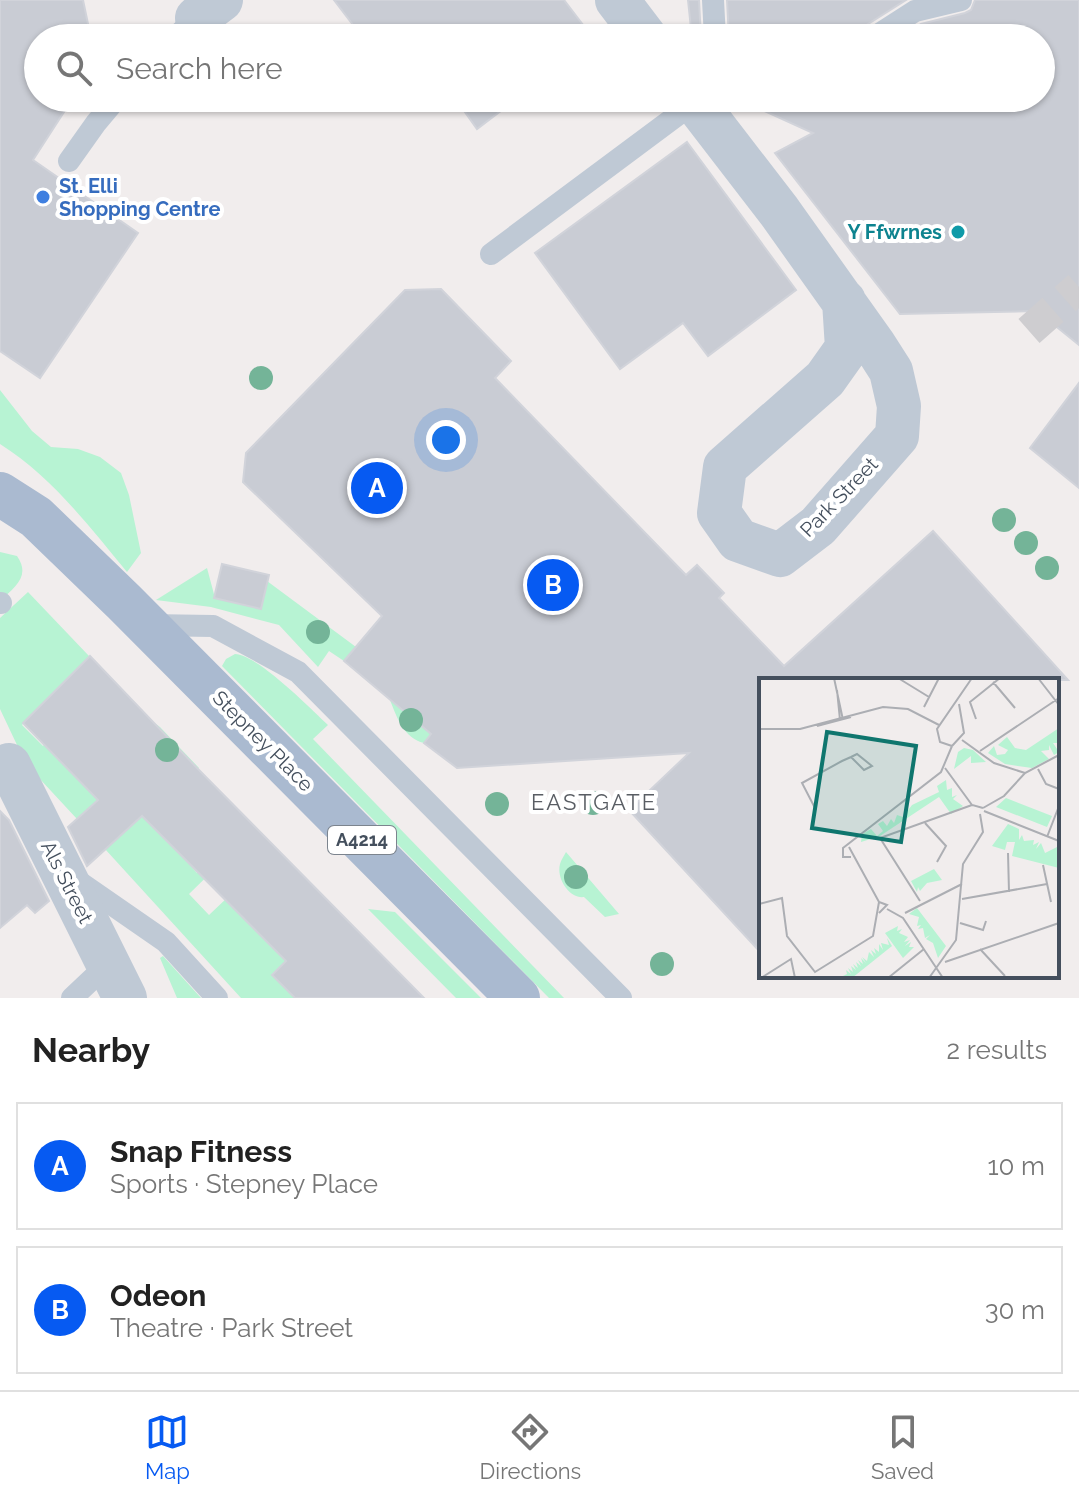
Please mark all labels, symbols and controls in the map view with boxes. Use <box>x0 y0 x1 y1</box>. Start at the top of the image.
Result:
search box <box>24 24 1055 112</box>
icon: search <box>52 46 96 90</box>
text: Search here <box>116 51 283 86</box>
place label: St. Elli Shopping Centre <box>59 174 220 221</box>
marker: St. Elli Shopping Centre <box>34 188 52 206</box>
place label: Y Ffwrnes <box>848 220 942 244</box>
marker: Y Ffwrnes <box>949 223 967 241</box>
your location <box>426 420 466 460</box>
street label: Park Street <box>795 452 883 542</box>
pin: A <box>351 458 403 518</box>
pin: B <box>527 555 579 615</box>
inset map <box>759 678 1059 978</box>
street label: Stepney Place <box>208 686 319 797</box>
district label: EASTGATE <box>531 789 657 815</box>
road number: A4214 <box>328 826 396 854</box>
street label: Als Street <box>36 837 98 927</box>
text: Nearby <box>32 1030 150 1070</box>
text: 2 results <box>947 1035 1047 1065</box>
text: Snap Fitness <box>110 1134 292 1169</box>
text: A <box>51 1151 69 1181</box>
text: 10 m <box>987 1151 1045 1181</box>
text: Sports · Stepney Place <box>110 1169 378 1199</box>
text: Odeon <box>110 1278 206 1313</box>
text: B <box>51 1295 69 1325</box>
text: 30 m <box>985 1295 1045 1325</box>
text: Theatre · Park Street <box>110 1313 353 1343</box>
tab: Map <box>145 1410 190 1484</box>
tab: Directions <box>480 1410 581 1484</box>
tab: Saved <box>871 1410 934 1484</box>

